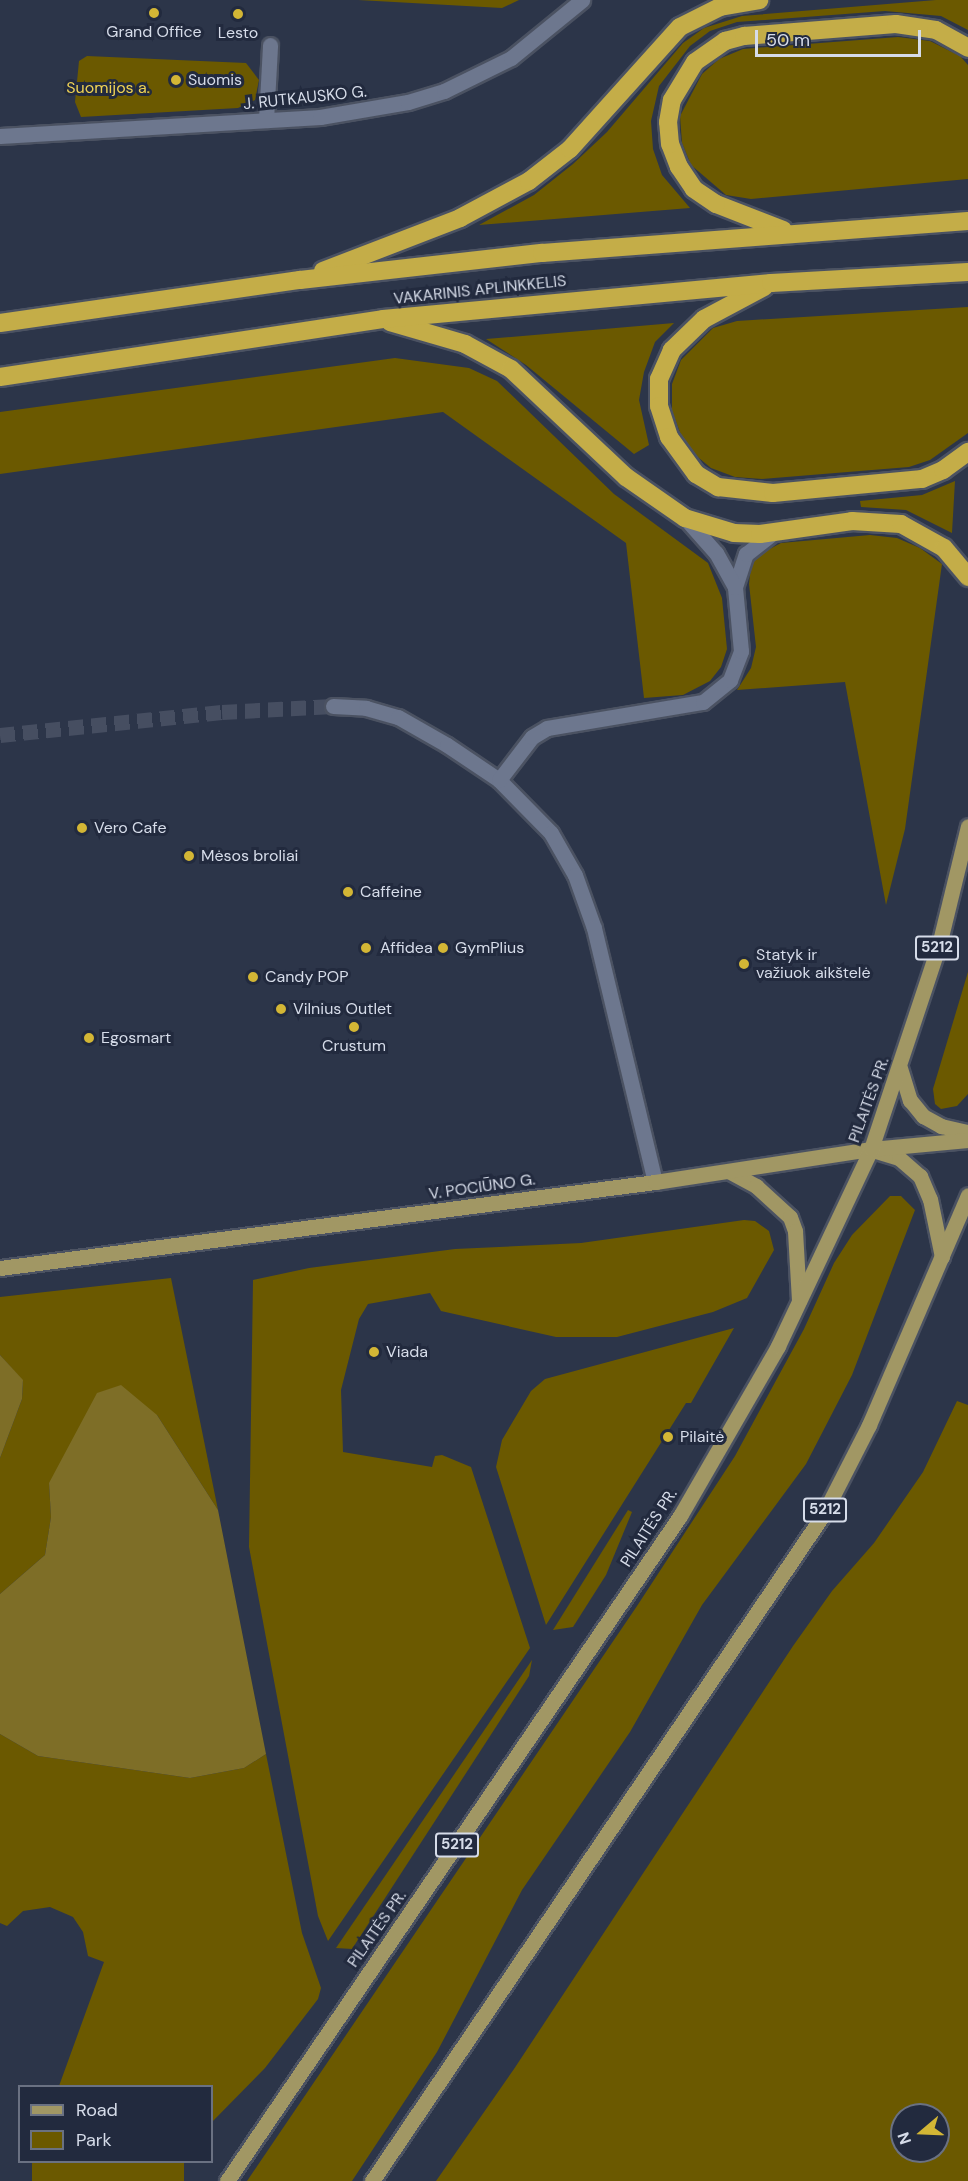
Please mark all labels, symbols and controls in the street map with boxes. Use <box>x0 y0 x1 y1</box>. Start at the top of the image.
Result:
marker: Grand Office <box>147 6 161 20</box>
marker: Lesto <box>231 7 245 21</box>
scale bar <box>758 18 924 56</box>
place label: Grand Office <box>106 22 202 42</box>
place label: Lesto <box>218 23 258 43</box>
text: 50 m <box>766 28 810 52</box>
place label: Suomis <box>188 70 242 90</box>
marker: Suomis <box>169 73 183 87</box>
park label: Suomijos a. <box>66 78 150 98</box>
street label: J. RUTKAUSKO G. <box>242 82 368 114</box>
street label: VAKARINIS APLINKKELIS <box>393 271 567 309</box>
place label: Vero Cafe <box>94 818 166 838</box>
marker: Vero Cafe <box>75 821 89 835</box>
place label: Mėsos broliai <box>201 846 298 866</box>
marker: Mėsos broliai <box>182 849 196 863</box>
place label: Caffeine <box>360 882 422 902</box>
marker: Caffeine <box>341 885 355 899</box>
road number: 5212 <box>914 936 960 960</box>
place label: Affidea <box>380 938 433 958</box>
place label: GymPlius <box>455 938 524 958</box>
marker: Affidea <box>357 939 375 957</box>
marker: GymPlius <box>436 941 450 955</box>
place label: Statyk ir važiuok aikštelė <box>756 945 870 983</box>
marker: Statyk ir važiuok aikštelė <box>737 957 751 971</box>
place label: Candy POP <box>265 967 348 987</box>
marker: Candy POP <box>246 970 260 984</box>
place label: Vilnius Outlet <box>293 999 392 1019</box>
marker: Vilnius Outlet <box>274 1002 288 1016</box>
marker: Crustum <box>347 1020 361 1034</box>
place label: Egosmart <box>101 1028 171 1048</box>
marker: Egosmart <box>82 1031 96 1045</box>
place label: Crustum <box>322 1036 386 1056</box>
street label: PILAITĖS PR. <box>845 1055 893 1145</box>
street label: V. POCIŪNO G. <box>428 1170 536 1204</box>
place label: Viada <box>386 1342 428 1362</box>
marker: Viada <box>367 1345 381 1359</box>
place label: Pilaitė <box>680 1427 724 1447</box>
marker: Pilaitė <box>661 1430 675 1444</box>
street label: PILAITĖS PR. <box>617 1485 681 1571</box>
road number: 5212 <box>802 1498 848 1522</box>
road number: 5212 <box>434 1833 480 1857</box>
street label: PILAITĖS PR. <box>344 1887 410 1971</box>
legend <box>18 2085 213 2163</box>
text: Road <box>76 2098 118 2122</box>
north arrow <box>890 2103 950 2163</box>
text: Park <box>76 2128 112 2152</box>
text: N <box>893 2129 916 2147</box>

